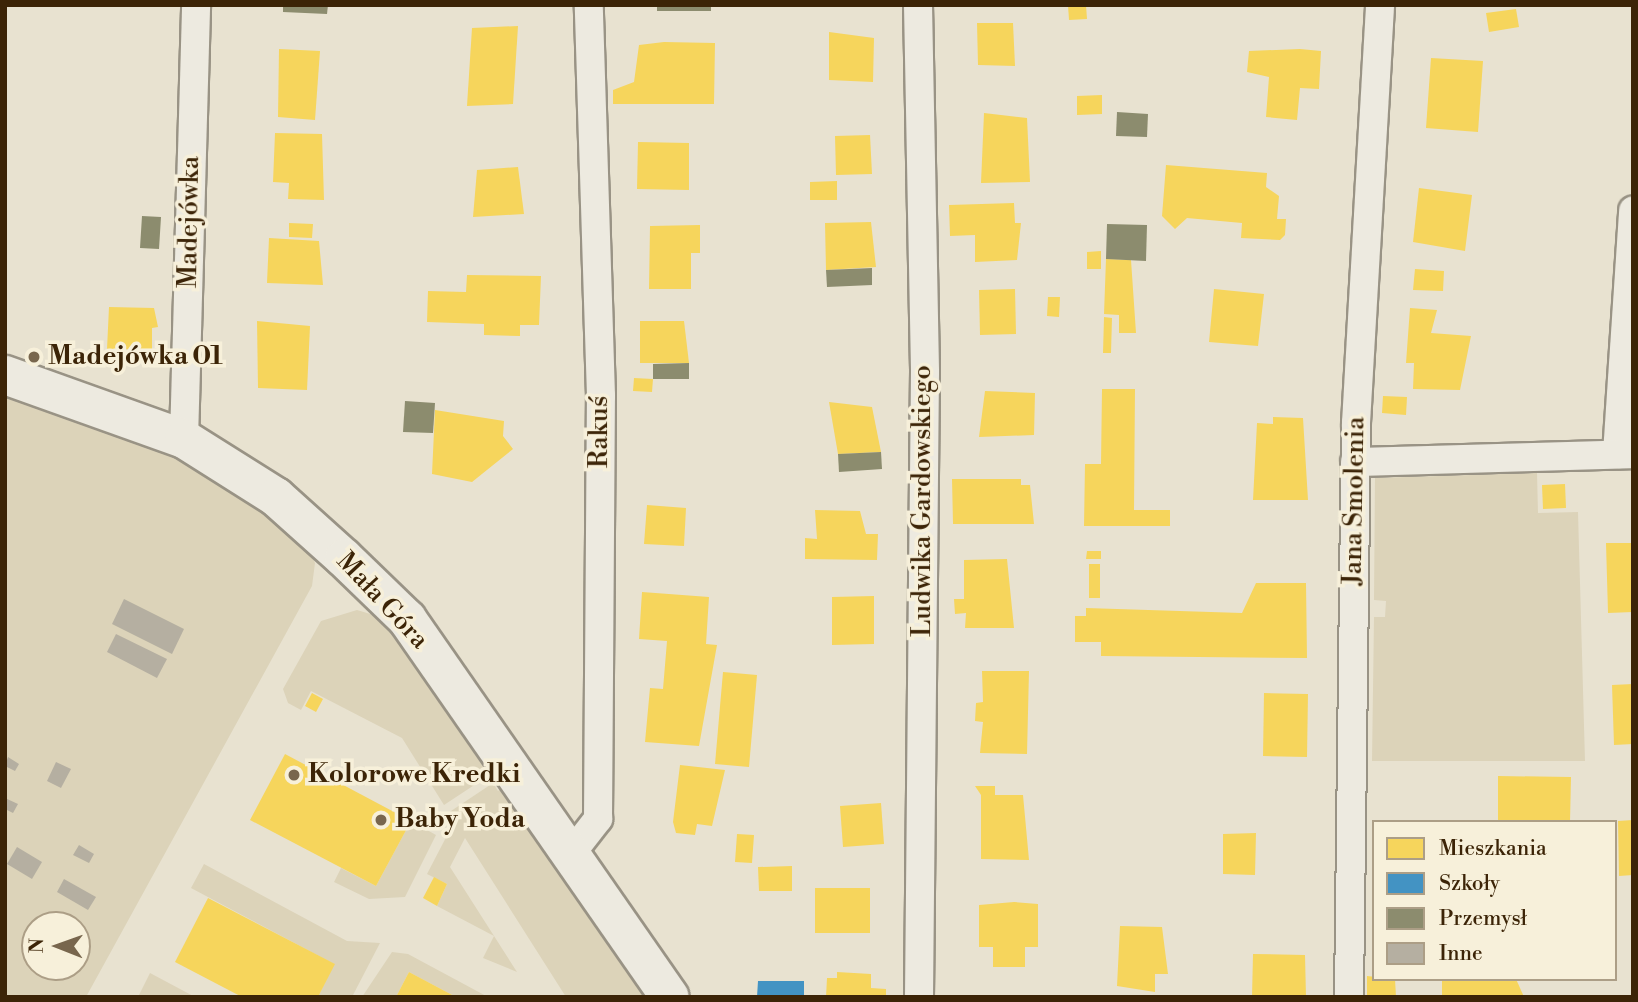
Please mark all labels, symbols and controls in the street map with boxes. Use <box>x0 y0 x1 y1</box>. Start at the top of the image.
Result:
street label: Madejówka <box>173 156 207 288</box>
place label: Madejówka 01 <box>48 341 223 373</box>
marker: Madejówka 01 <box>26 349 42 365</box>
street label: Ludwika Gardowskiego <box>907 365 939 637</box>
street label: Rakuś <box>584 396 616 468</box>
street label: Jana Smolenia <box>1338 416 1372 586</box>
street label: Mała Góra <box>330 546 434 656</box>
place label: Kolorowe Kredki <box>308 759 520 791</box>
marker: Kolorowe Kredki <box>286 767 302 783</box>
place label: Baby Yoda <box>395 804 525 836</box>
marker: Baby Yoda <box>373 812 389 828</box>
legend <box>1372 820 1617 981</box>
text: Mieszkania <box>1439 836 1547 862</box>
text: Szkoły <box>1439 871 1500 897</box>
text: Przemysł <box>1439 906 1527 932</box>
north arrow <box>21 911 91 981</box>
text: N <box>25 938 49 953</box>
text: Inne <box>1439 941 1483 967</box>

